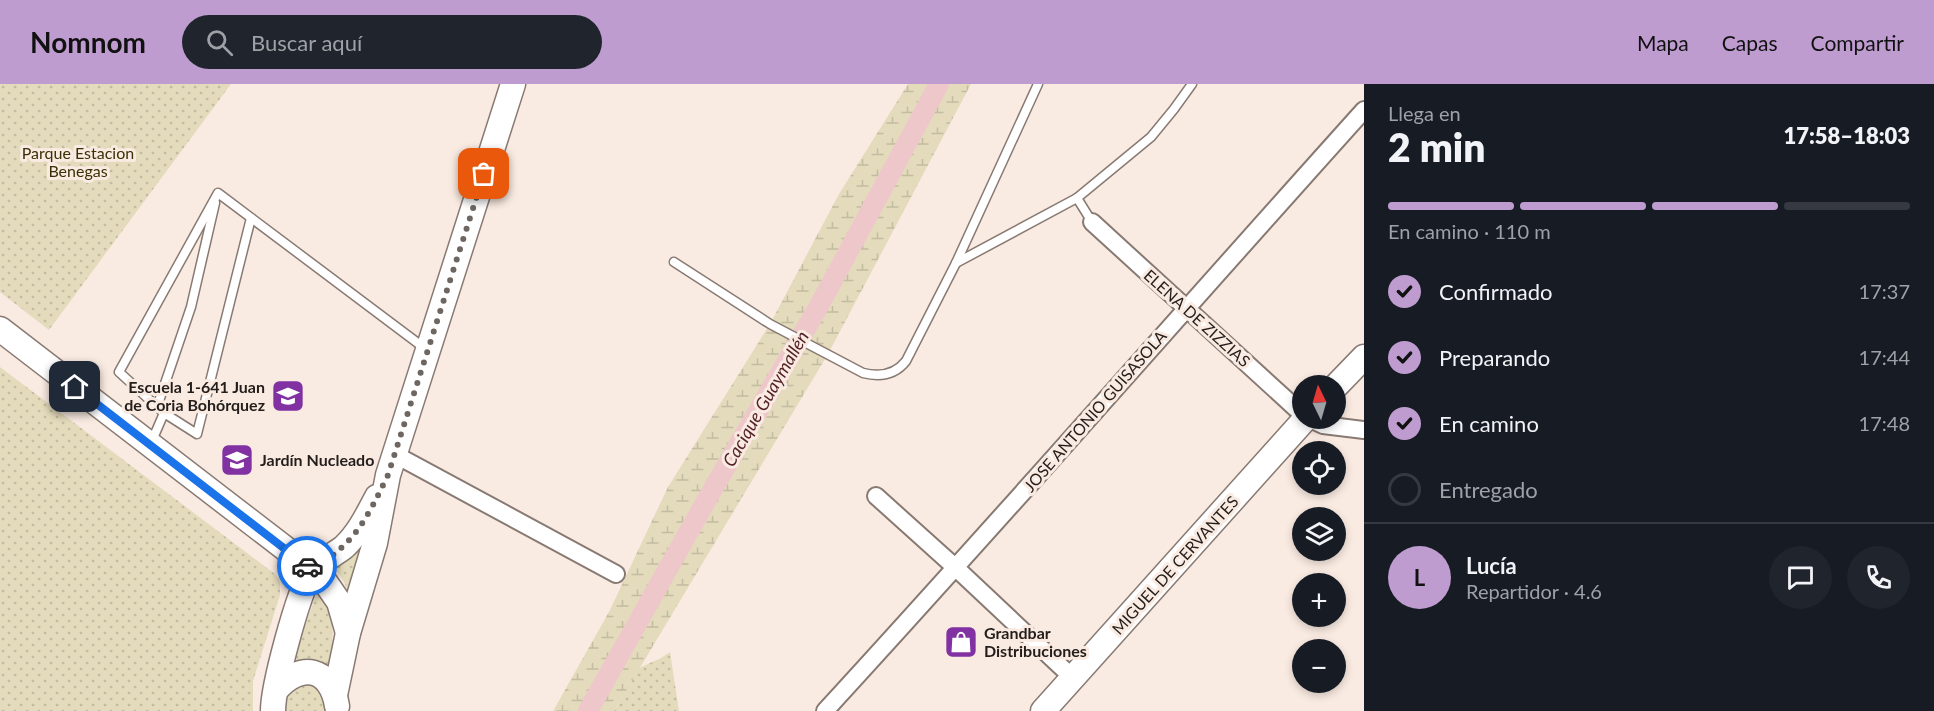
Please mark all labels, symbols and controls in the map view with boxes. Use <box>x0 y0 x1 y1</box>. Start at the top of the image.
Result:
search box <box>182 15 602 69</box>
text: Nomnom <box>30 25 146 59</box>
icon: search <box>203 26 236 59</box>
text: Buscar aquí <box>251 29 362 56</box>
text: Mapa <box>1637 30 1689 55</box>
text: Capas <box>1722 30 1778 55</box>
text: Compartir <box>1811 30 1904 55</box>
text: Llega en <box>1388 101 1461 125</box>
text: 17:58–18:03 <box>1784 122 1910 149</box>
text: 2 min <box>1388 124 1485 170</box>
park label: Parque Estacion Benegas <box>22 143 134 180</box>
pin <box>458 148 509 199</box>
icon: bag <box>467 157 500 190</box>
text: En camino · 110 m <box>1388 219 1551 243</box>
street label: ELENA DE ZIZZIAS <box>1140 265 1254 370</box>
icon: check <box>1388 275 1421 308</box>
text: Confirmado <box>1439 278 1552 305</box>
text: 17:37 <box>1859 279 1910 303</box>
street label: JOSE ANTONIO GUISASOLA <box>1019 326 1170 495</box>
water label: Cacique Guaymallén <box>717 327 813 470</box>
icon: check <box>1388 341 1421 374</box>
text: Preparando <box>1439 344 1550 371</box>
text: 17:44 <box>1859 345 1910 369</box>
pin <box>49 361 100 412</box>
icon: home <box>58 370 91 403</box>
north arrow <box>1292 375 1346 429</box>
map controls <box>1292 375 1346 693</box>
place label: Escuela 1-641 Juan de Coria Bohórquez <box>124 377 265 414</box>
school or university icon: Escuela 1-641 Juan de Coria Bohórquez <box>270 378 306 414</box>
icon: check <box>1388 407 1421 440</box>
text: En camino <box>1439 410 1539 437</box>
text: 17:48 <box>1859 411 1910 435</box>
button: locate <box>1292 441 1346 495</box>
school or university icon: Jardín Nucleado <box>219 442 255 478</box>
place label: Jardín Nucleado <box>260 450 374 469</box>
text: Entregado <box>1439 476 1538 503</box>
street label: MIGUEL DE CERVANTES <box>1108 492 1242 638</box>
button: layers <box>1292 507 1346 561</box>
courier <box>277 536 337 596</box>
button: chat <box>1769 546 1832 609</box>
button: phone <box>1847 546 1910 609</box>
icon: car <box>291 550 324 583</box>
text: Lucía <box>1466 552 1517 579</box>
text: L <box>1414 564 1425 591</box>
button: + <box>1292 573 1346 627</box>
text: Repartidor · 4.6 <box>1466 579 1602 603</box>
place label: Grandbar Distribuciones <box>984 623 1087 660</box>
shop icon: Grandbar Distribuciones <box>943 624 979 660</box>
button: − <box>1292 639 1346 693</box>

